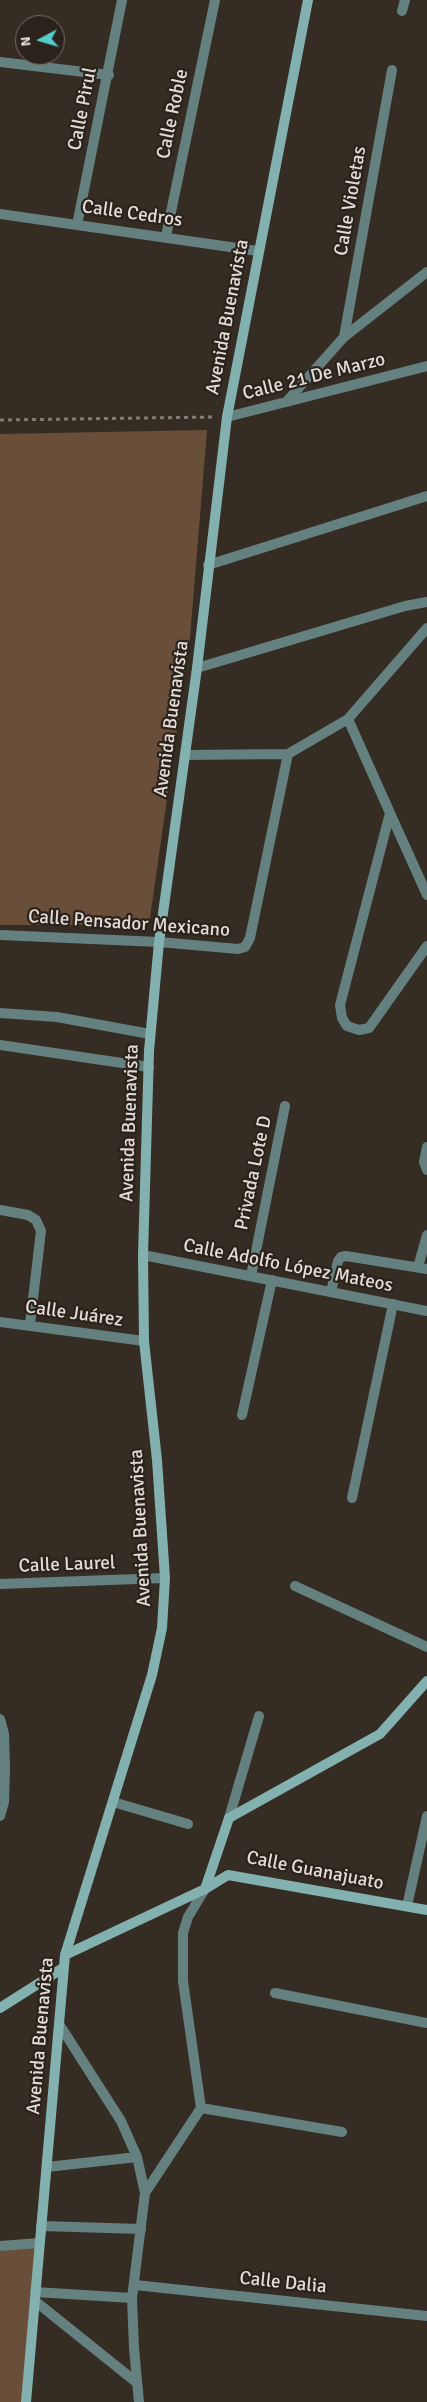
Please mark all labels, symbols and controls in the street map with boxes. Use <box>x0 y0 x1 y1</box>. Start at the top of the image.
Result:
north arrow <box>15 15 65 65</box>
text: N <box>17 36 35 47</box>
street label: Calle Pirul <box>64 65 102 153</box>
street label: Calle Roble <box>152 67 194 161</box>
street label: Calle Violetas <box>330 144 372 258</box>
street label: Calle Cedros <box>80 196 184 232</box>
street label: Avenida Buenavista <box>202 237 254 397</box>
street label: Calle 21 De Marzo <box>240 348 388 406</box>
street label: Avenida Buenavista <box>150 639 194 799</box>
street label: Calle Pensador Mexicano <box>27 906 231 942</box>
street label: Avenida Buenavista <box>116 1044 144 1202</box>
street label: Privada Lote D <box>231 1114 277 1232</box>
street label: Calle Adolfo López Mateos <box>181 1234 395 1298</box>
street label: Calle Juárez <box>24 1296 124 1332</box>
street label: Avenida Buenavista <box>125 1449 157 1607</box>
street label: Calle Laurel <box>18 1552 116 1578</box>
street label: Calle Guanajuato <box>245 1847 385 1895</box>
street label: Avenida Buenavista <box>23 1956 59 2116</box>
street label: Calle Dalia <box>238 2267 328 2299</box>

